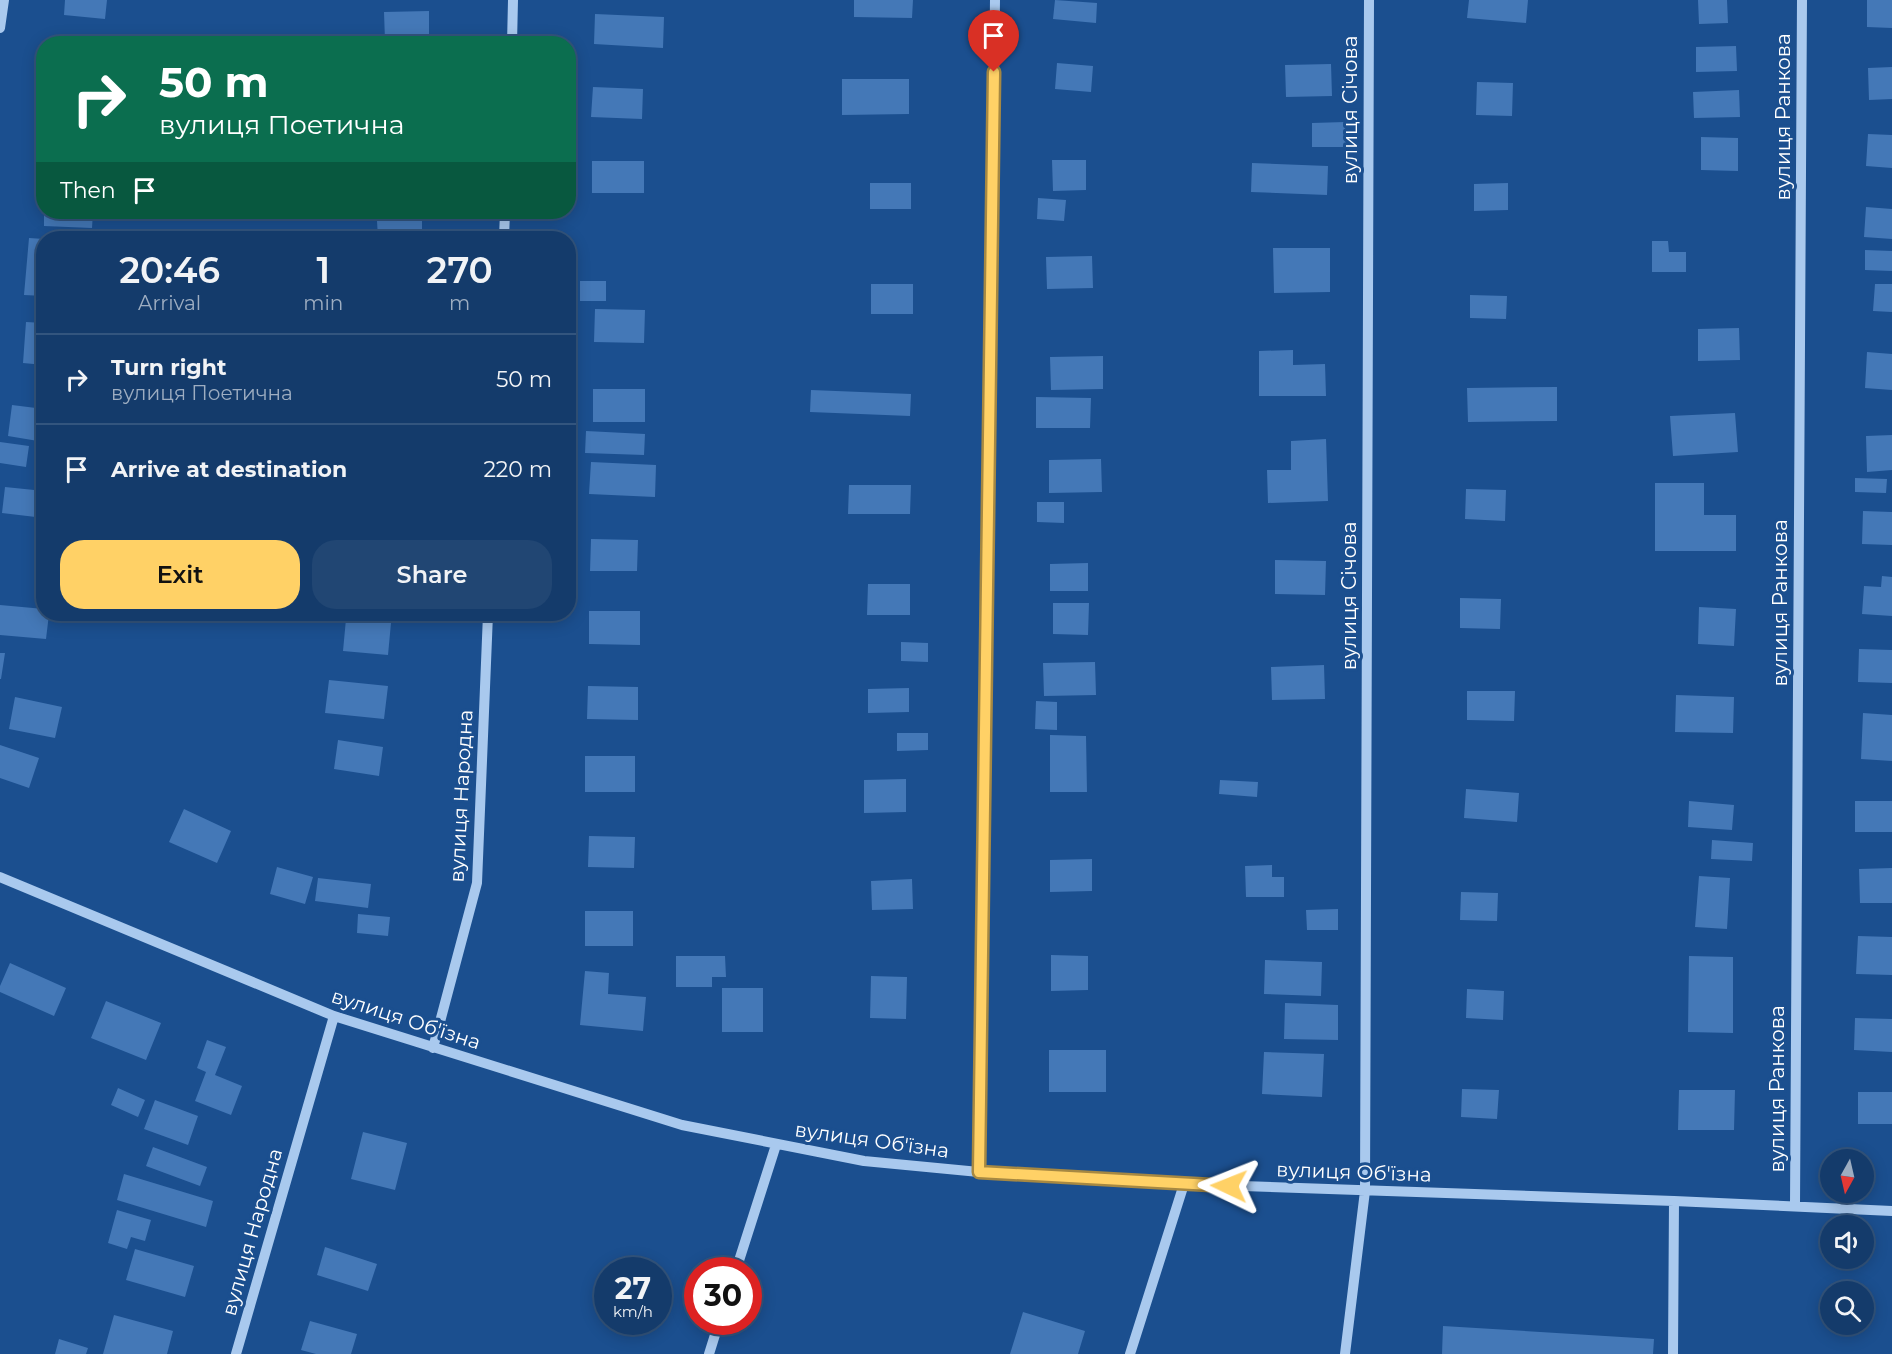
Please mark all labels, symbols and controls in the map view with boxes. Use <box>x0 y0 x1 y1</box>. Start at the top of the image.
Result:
pin <box>968 10 1019 72</box>
icon: arrive <box>977 19 1010 52</box>
street label: вулиця Ранкова <box>1771 33 1795 201</box>
street label: вулиця Січова <box>1338 36 1362 184</box>
text: 50 m <box>159 56 268 108</box>
icon: right <box>60 60 138 138</box>
text: вулиця Поетична <box>159 108 404 141</box>
icon: arrive <box>128 174 161 207</box>
text: Then <box>60 177 116 204</box>
text: 20:46 <box>119 248 220 292</box>
text: 1 <box>316 248 330 292</box>
text: 270 <box>426 248 493 292</box>
text: Arrival <box>138 291 201 315</box>
text: min <box>303 291 343 315</box>
text: m <box>449 291 470 315</box>
text: Turn right <box>111 354 226 381</box>
icon: right <box>60 363 93 396</box>
text: 50 m <box>496 366 552 393</box>
text: вулиця Поетична <box>111 381 293 405</box>
icon: arrive <box>60 453 93 486</box>
text: Arrive at destination <box>111 456 347 483</box>
text: 220 m <box>483 456 552 483</box>
street label: вулиця Ранкова <box>1768 519 1792 687</box>
street label: вулиця Січова <box>1337 522 1361 670</box>
button: Exit <box>60 540 300 609</box>
button: Share <box>312 540 552 609</box>
street label: вулиця Народна <box>444 709 478 883</box>
street label: вулиця Об'їзна <box>328 984 484 1054</box>
street label: вулиця Ранкова <box>1765 1005 1789 1173</box>
street label: вулиця Об'їзна <box>793 1117 951 1163</box>
street label: вулиця Народна <box>217 1146 287 1318</box>
north arrow <box>1820 1149 1874 1203</box>
map controls <box>1820 1149 1874 1335</box>
position arrow <box>1197 1154 1261 1218</box>
street label: вулиця Об'їзна <box>1276 1157 1432 1187</box>
button: sound <box>1820 1215 1874 1269</box>
speed limit sign: 30 <box>684 1257 762 1335</box>
text: 27 <box>615 1270 651 1307</box>
button: search <box>1820 1281 1874 1335</box>
text: km/h <box>613 1302 653 1321</box>

